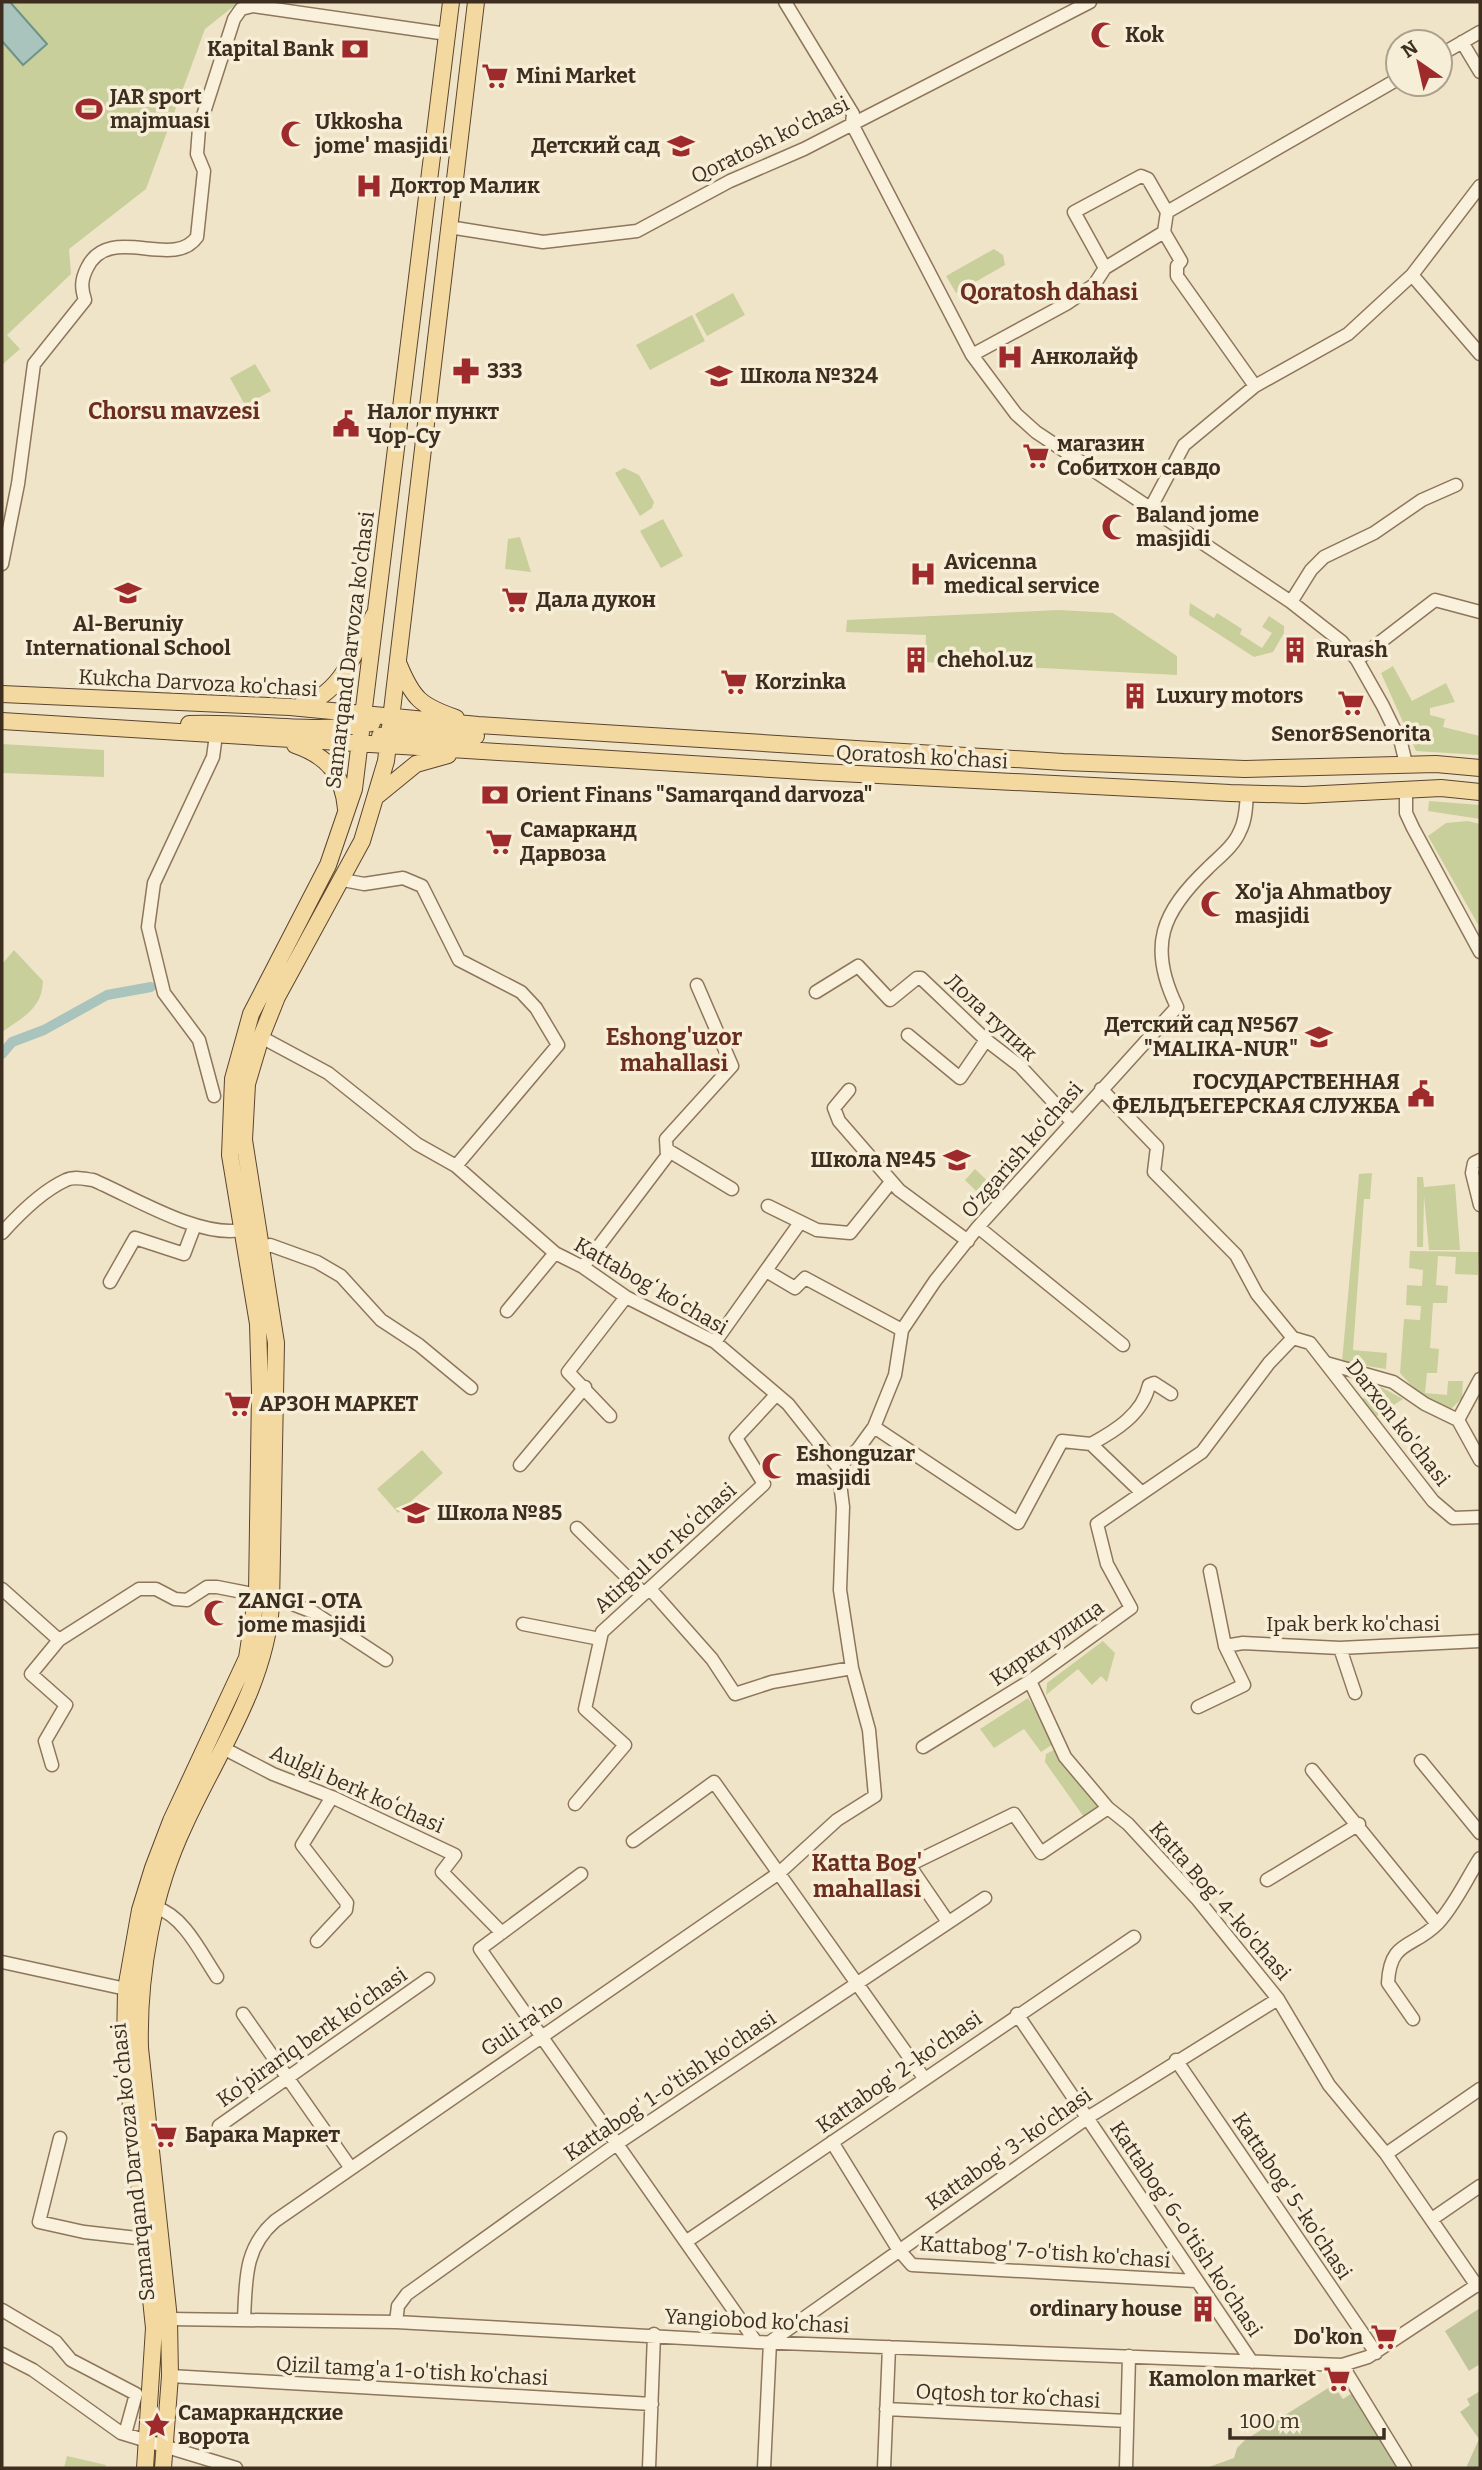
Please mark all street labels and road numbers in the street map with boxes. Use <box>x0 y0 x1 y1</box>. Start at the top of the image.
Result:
street label: Qoratosh ko'chasi <box>687 91 853 189</box>
street label: Samarqand Darvoza ko'chasi <box>320 510 380 790</box>
street label: Kukcha Darvoza ko'chasi <box>78 664 318 702</box>
street label: Qoratosh ko'chasi <box>835 740 1009 774</box>
street label: Лола тупик <box>940 968 1043 1067</box>
street label: O‘zgarish ko‘chasi <box>956 1076 1088 1224</box>
street label: Kattabogʻ koʻchasi <box>569 1231 733 1341</box>
street label: Darxon ko'chasi <box>1341 1355 1455 1491</box>
street label: Atirgul tor koʻchasi <box>588 1477 742 1619</box>
street label: Кирки улица <box>985 1594 1109 1692</box>
street label: Ipak berk ko'chasi <box>1266 1611 1440 1637</box>
street label: Aulgli berk koʻchasi <box>266 1739 448 1839</box>
street label: Katta Bog' 4-ko'chasi <box>1144 1816 1296 1986</box>
street label: Koʻpirariq berk koʻchasi <box>212 1961 412 2113</box>
street label: Guli ra'no <box>476 1988 568 2062</box>
street label: Kattabog' 1-o'tish ko'chasi <box>559 2005 781 2167</box>
street label: Kattabog' 2-ko'chasi <box>811 2005 987 2139</box>
street label: Samarqand Darvoza koʻchasi <box>105 2022 161 2302</box>
street label: Kattabog' 3-ko'chasi <box>921 2082 1097 2216</box>
street label: Kattabog' 5-ko'chasi <box>1227 2108 1357 2284</box>
street label: Kattabog' 6-o'tish ko'chasi <box>1104 2116 1268 2342</box>
street label: Kattabog' 7-o'tish ko'chasi <box>919 2230 1171 2274</box>
street label: Yangiobod ko'chasi <box>664 2303 850 2339</box>
street label: Qizil tamg'a 1-o'tish ko'chasi <box>275 2351 549 2391</box>
street label: Oqtosh tor koʻchasi <box>915 2378 1101 2414</box>

